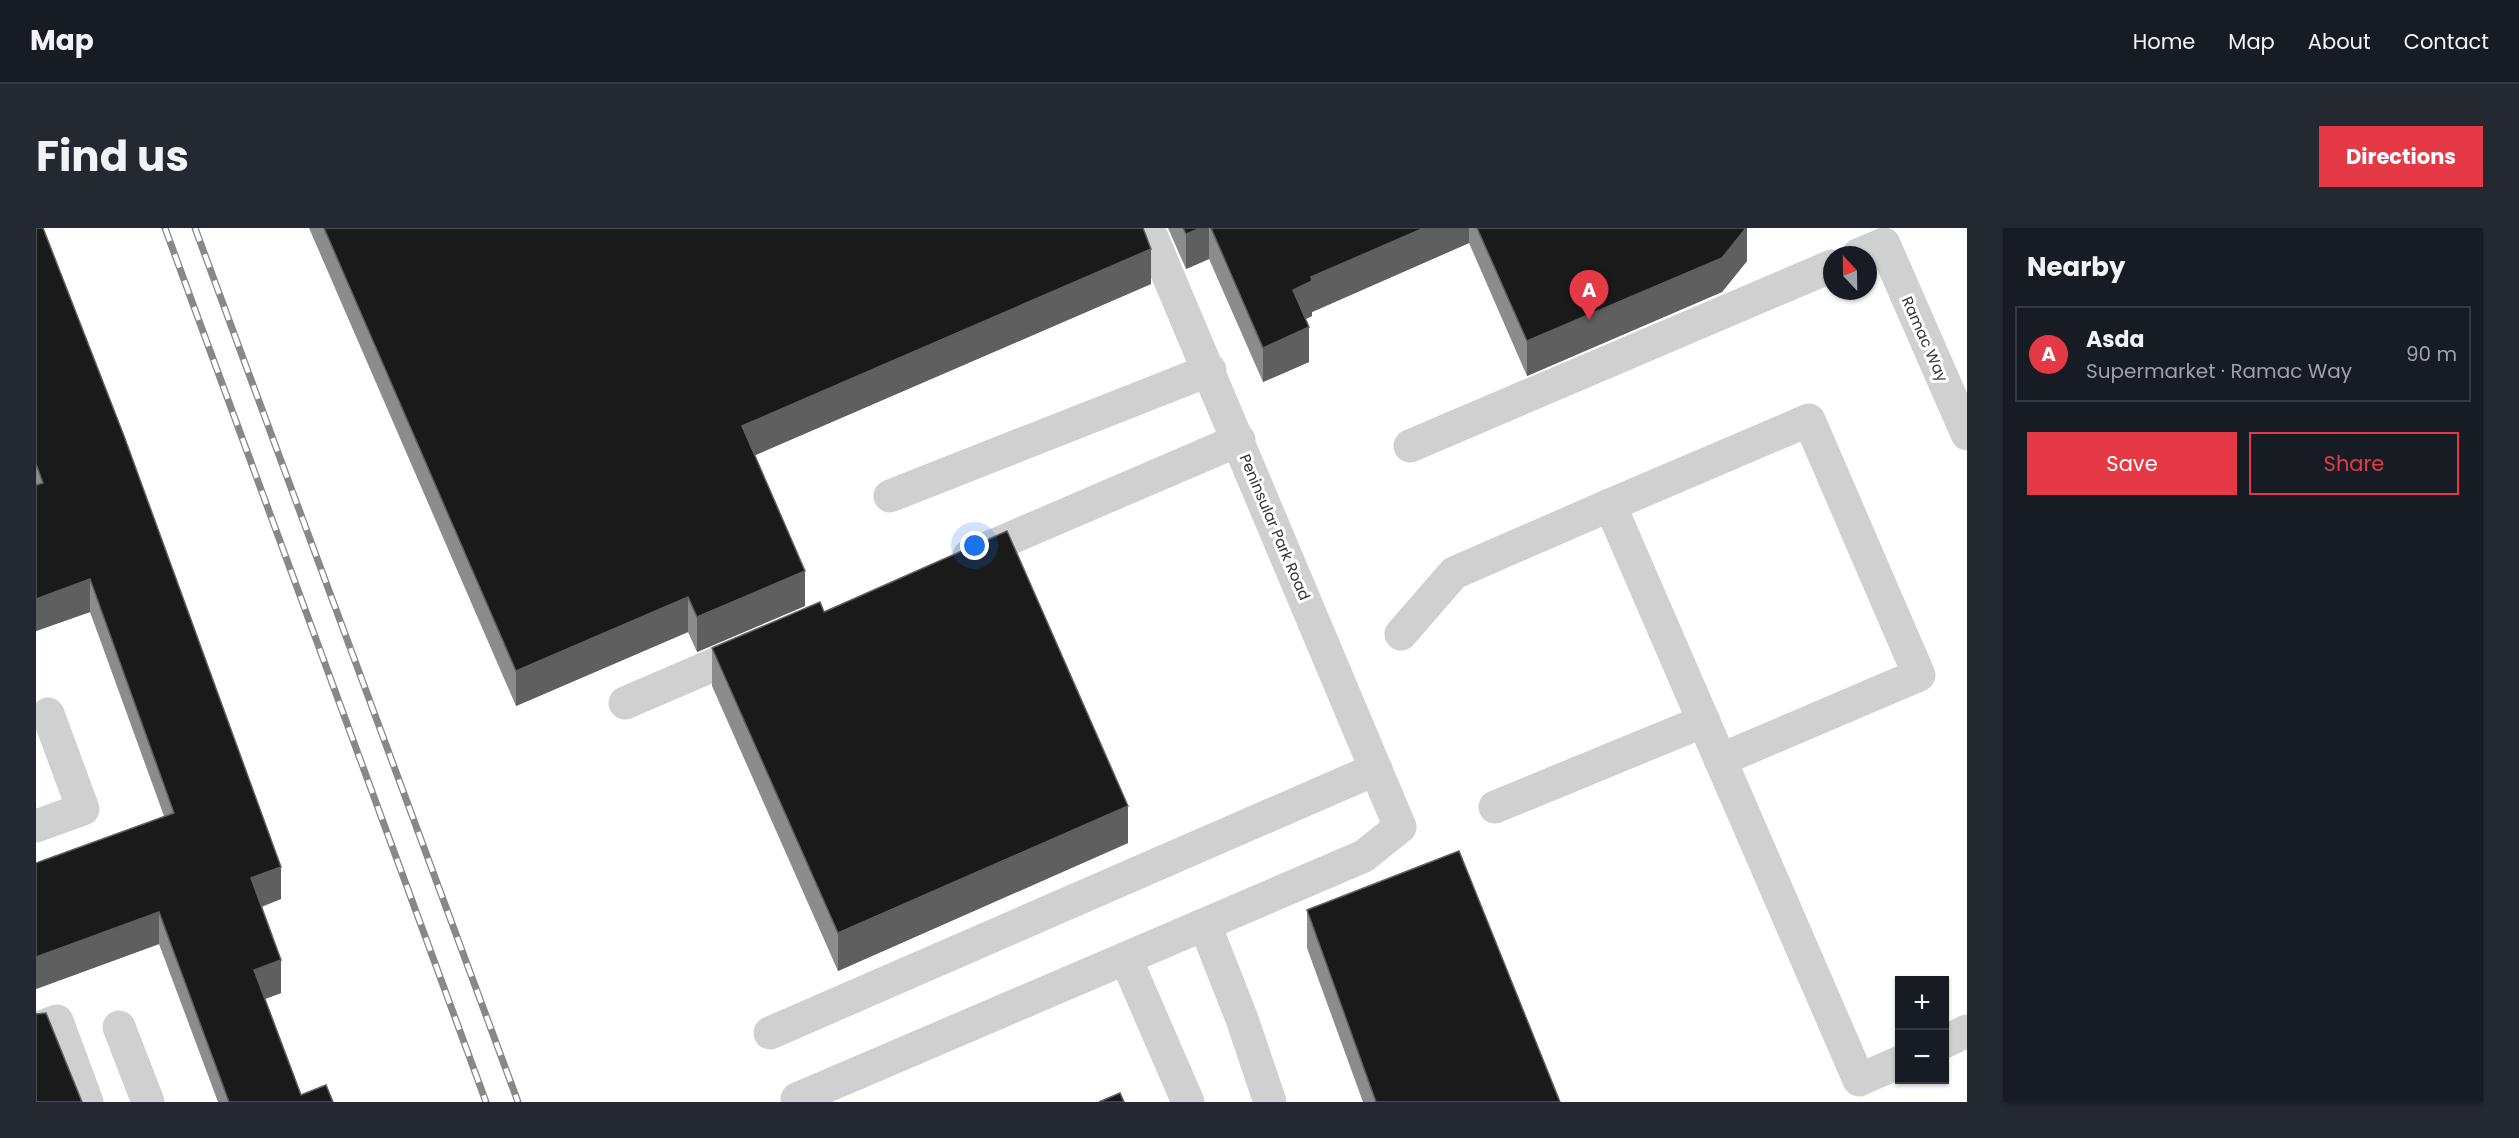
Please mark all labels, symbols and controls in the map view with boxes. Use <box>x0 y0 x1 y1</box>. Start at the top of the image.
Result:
text: Map <box>30 21 94 60</box>
text: Home <box>2133 27 2195 56</box>
text: Map <box>2228 27 2275 56</box>
text: About <box>2308 27 2371 56</box>
text: Contact <box>2404 27 2489 56</box>
button: Directions <box>2319 126 2483 187</box>
text: Find us <box>36 127 189 186</box>
north arrow <box>1823 246 1877 300</box>
text: Nearby <box>2027 249 2125 285</box>
pin: A <box>1570 270 1608 320</box>
street label: Ramac Way <box>1897 293 1953 385</box>
text: Asda <box>2086 324 2144 355</box>
text: A <box>2041 340 2056 368</box>
text: 90 m <box>2406 340 2457 368</box>
text: Supermarket · Ramac Way <box>2086 357 2352 385</box>
button: Save <box>2027 432 2237 495</box>
button: Share <box>2249 432 2459 495</box>
street label: Peninsular Park Road <box>1235 451 1315 603</box>
your location <box>960 531 989 560</box>
map controls <box>1895 976 1949 1084</box>
button: + <box>1895 976 1949 1030</box>
button: − <box>1895 1030 1949 1084</box>

